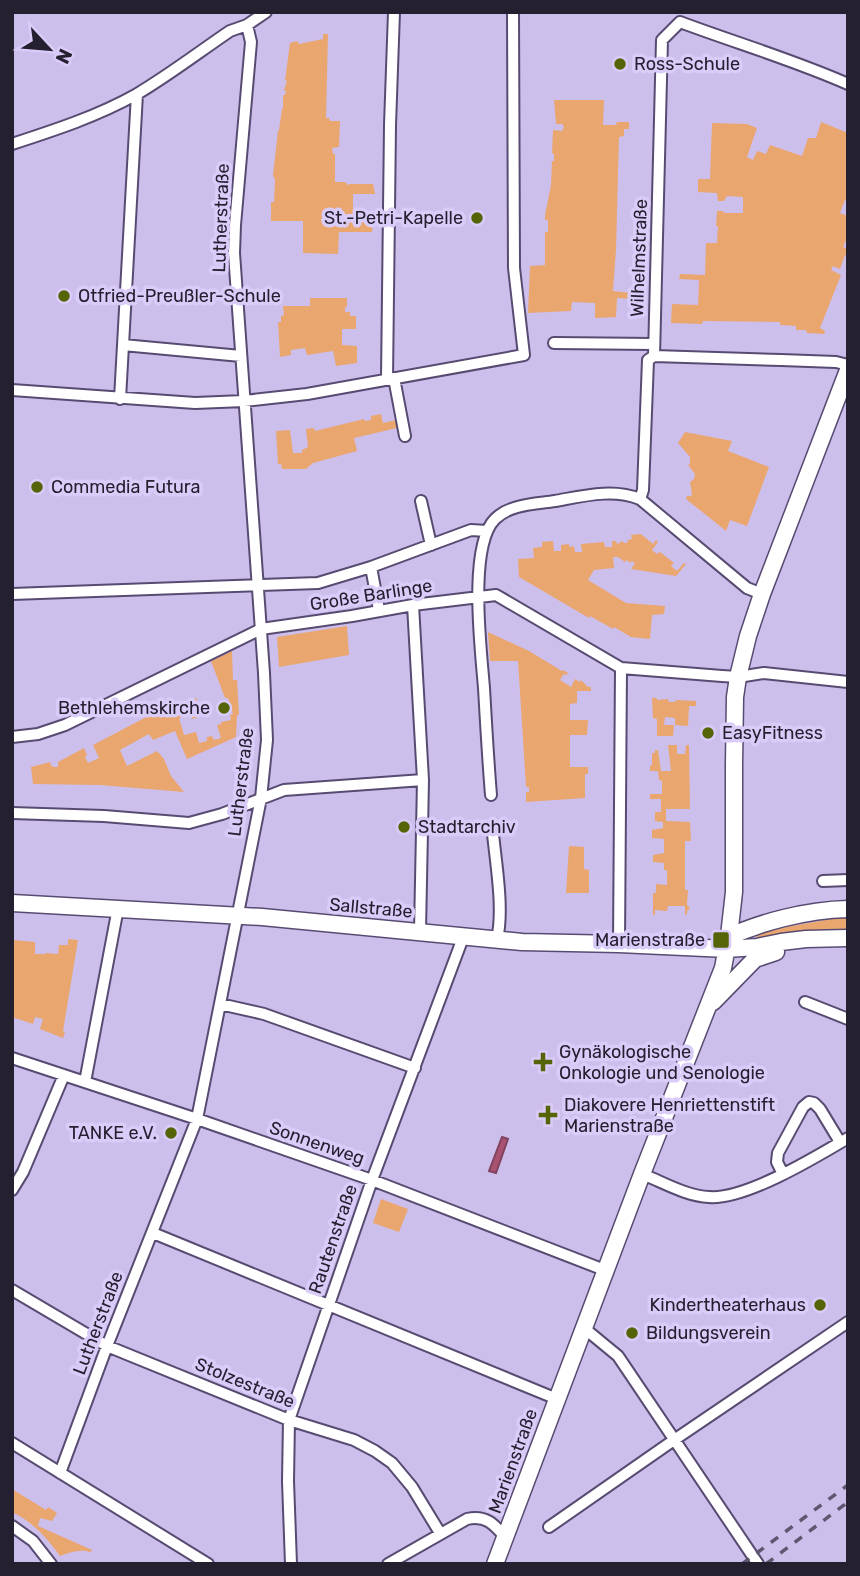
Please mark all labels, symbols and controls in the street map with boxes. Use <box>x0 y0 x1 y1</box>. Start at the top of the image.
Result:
north arrow <box>14 14 84 84</box>
text: N <box>50 45 77 67</box>
place label: Ross-Schule <box>634 53 740 75</box>
marker: Ross-Schule <box>612 56 628 72</box>
street label: Lutherstraße <box>208 163 234 273</box>
street label: Wilhelmstraße <box>626 199 652 317</box>
place label: St.-Petri-Kapelle <box>324 207 463 229</box>
marker: St.-Petri-Kapelle <box>469 210 485 226</box>
place label: Otfried-Preußler-Schule <box>78 285 281 307</box>
marker: Otfried-Preußler-Schule <box>56 288 72 304</box>
place label: Commedia Futura <box>51 476 200 498</box>
marker: Commedia Futura <box>29 479 45 495</box>
street label: Große Barlinge <box>308 574 434 616</box>
place label: Bethlehemskirche <box>58 697 210 719</box>
marker: Bethlehemskirche <box>216 700 232 716</box>
place label: EasyFitness <box>722 722 823 744</box>
marker: EasyFitness <box>700 725 716 741</box>
street label: Lutherstraße <box>223 727 259 837</box>
place label: Stadtarchiv <box>418 816 516 838</box>
marker: Stadtarchiv <box>396 819 412 835</box>
street label: Sallstraße <box>328 893 414 923</box>
place label: Marienstraße <box>595 929 705 951</box>
marker: Marienstraße <box>711 930 731 950</box>
place label: Gynäkologische Onkologie und Senologie <box>559 1041 765 1084</box>
marker: Gynäkologische Onkologie und Senologie <box>533 1052 553 1072</box>
place label: Diakovere Henriettenstift Marienstraße <box>564 1094 775 1137</box>
marker: Diakovere Henriettenstift Marienstraße <box>538 1105 558 1125</box>
street label: Sonnenweg <box>267 1116 367 1170</box>
place label: TANKE e.V. <box>69 1122 157 1144</box>
marker: TANKE e.V. <box>163 1125 179 1141</box>
street label: Rautenstraße <box>304 1181 362 1297</box>
street label: Lutherstraße <box>68 1268 128 1378</box>
place label: Kindertheaterhaus <box>649 1294 806 1316</box>
marker: Kindertheaterhaus <box>812 1297 828 1313</box>
place label: Bildungsverein <box>646 1322 771 1344</box>
marker: Bildungsverein <box>624 1325 640 1341</box>
street label: Stolzestraße <box>192 1353 298 1413</box>
street label: Marienstraße <box>484 1406 542 1516</box>

